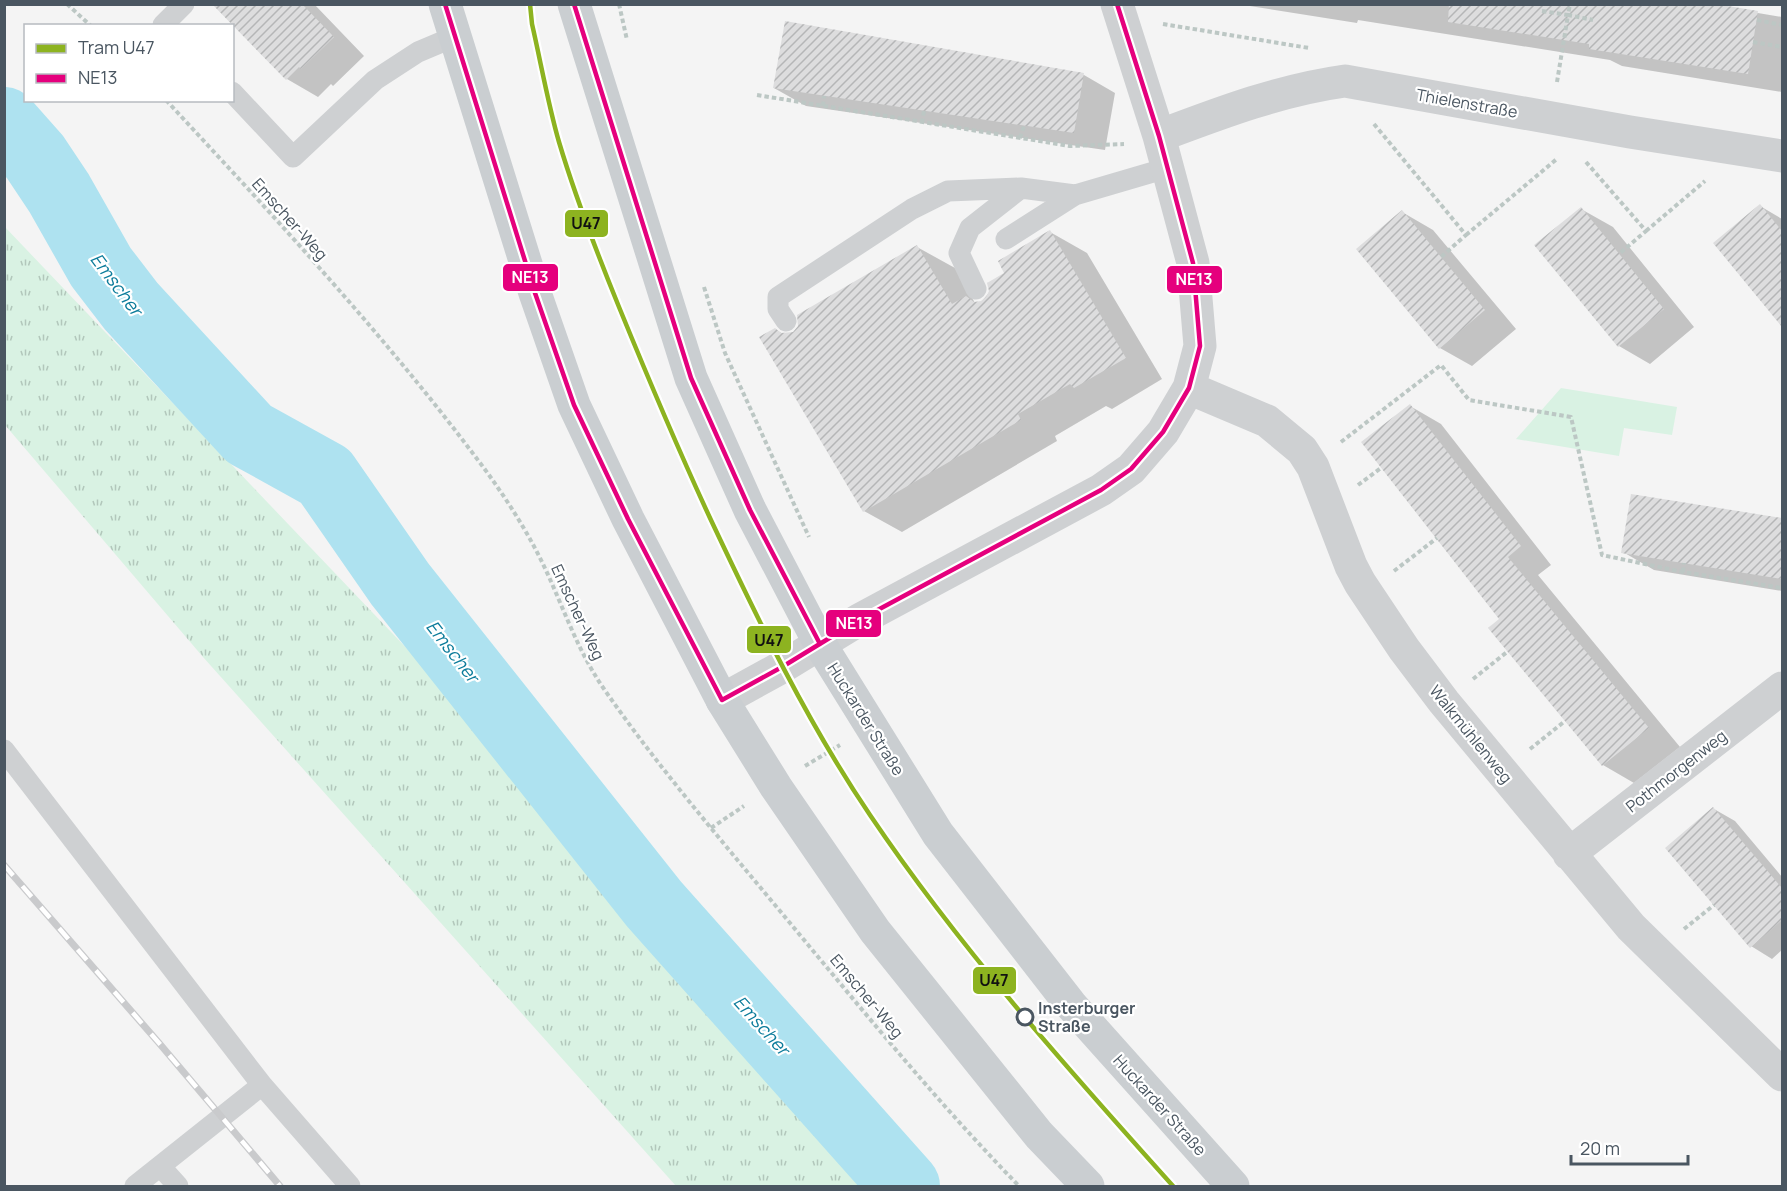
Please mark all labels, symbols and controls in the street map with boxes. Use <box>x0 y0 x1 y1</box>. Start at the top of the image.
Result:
legend <box>24 24 234 102</box>
text: Tram U47 <box>78 35 155 59</box>
text: NE13 <box>78 65 118 89</box>
street label: Thielenstraße <box>1415 83 1519 123</box>
street label: Emscher-Weg <box>247 173 333 265</box>
line badge: U47 <box>564 209 609 238</box>
text: U47 <box>571 212 601 234</box>
water label: Emscher <box>86 248 150 322</box>
line badge: NE13 <box>502 263 559 292</box>
line badge: NE13 <box>1166 265 1223 294</box>
text: NE13 <box>511 266 549 288</box>
text: NE13 <box>1175 268 1213 290</box>
street label: Emscher-Weg <box>546 560 610 664</box>
line badge: NE13 <box>825 609 882 638</box>
text: NE13 <box>835 612 873 634</box>
water label: Emscher <box>421 615 486 689</box>
line badge: U47 <box>746 625 792 654</box>
text: U47 <box>754 629 784 651</box>
street label: Huckarder Straße <box>822 658 910 780</box>
street label: Walkmühlenweg <box>1425 680 1517 788</box>
street label: Pothmorgenweg <box>1621 725 1731 817</box>
street label: Emscher-Weg <box>825 949 909 1043</box>
line badge: U47 <box>972 966 1017 995</box>
text: U47 <box>979 969 1009 991</box>
water label: Emscher <box>729 990 797 1062</box>
place label: Insterburger Straße <box>1038 997 1135 1037</box>
marker: Insterburger Straße <box>1016 1008 1034 1026</box>
street label: Huckarder Straße <box>1109 1050 1211 1160</box>
scale bar <box>1571 1128 1688 1166</box>
text: 20 m <box>1580 1136 1620 1160</box>

